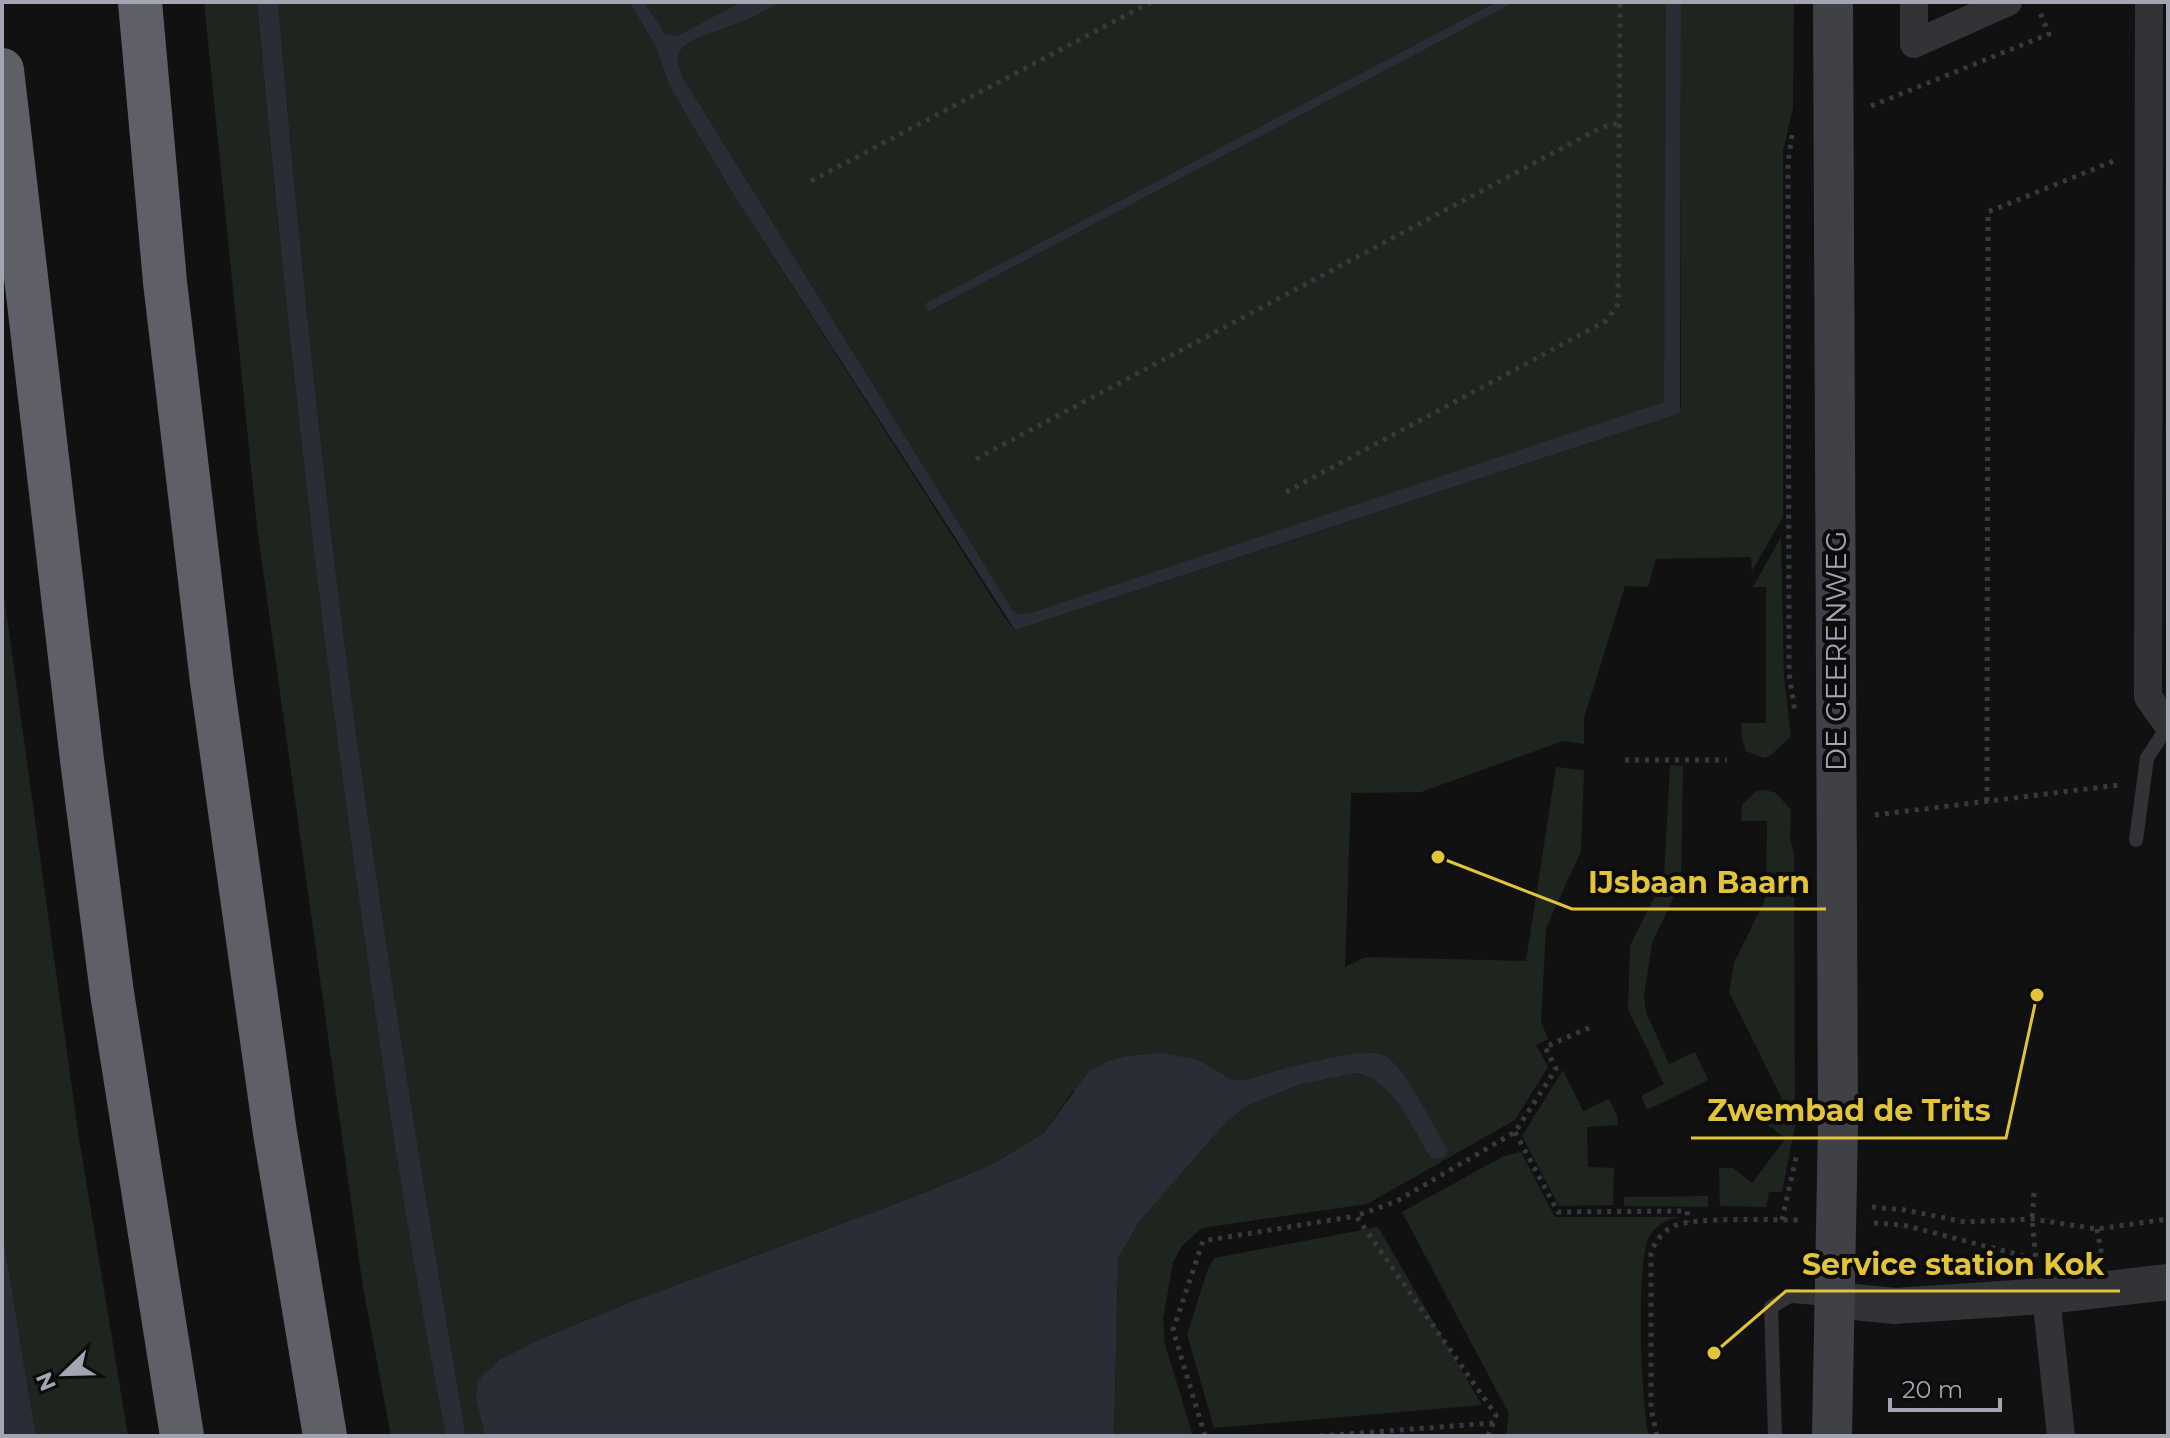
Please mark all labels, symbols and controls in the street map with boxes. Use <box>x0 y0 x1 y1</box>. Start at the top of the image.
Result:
street label: DE GEERENWEG <box>1819 531 1853 771</box>
callout: IJsbaan Baarn <box>1572 855 1826 909</box>
text: IJsbaan Baarn <box>1588 864 1810 901</box>
callout: Zwembad de Trits <box>1691 1084 2006 1138</box>
text: Zwembad de Trits <box>1707 1092 1991 1129</box>
callout: Service station Kok <box>1786 1237 2120 1291</box>
text: Service station Kok <box>1802 1246 2104 1283</box>
north arrow <box>24 1334 104 1414</box>
scale bar <box>1890 1362 2000 1412</box>
text: N <box>30 1368 62 1395</box>
text: 20 m <box>1902 1375 1963 1404</box>

